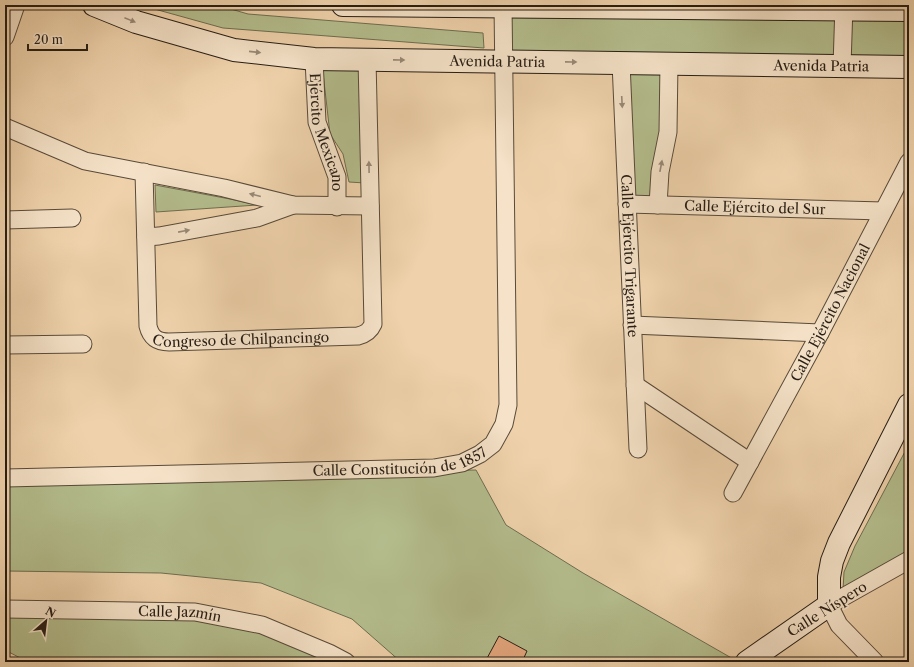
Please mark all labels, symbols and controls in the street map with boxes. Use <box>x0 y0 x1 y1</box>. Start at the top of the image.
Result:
one-way arrow <box>124 17 136 23</box>
scale bar <box>28 26 87 52</box>
text: 20 m <box>34 32 63 47</box>
one-way arrow <box>249 49 261 56</box>
street label: Avenida Patria <box>448 52 546 71</box>
street label: Avenida Patria <box>772 56 870 75</box>
one-way arrow <box>393 57 406 63</box>
one-way arrow <box>565 59 578 65</box>
street label: Ejército Mexicano <box>306 73 346 191</box>
one-way arrow <box>619 96 626 108</box>
one-way arrow <box>366 160 372 173</box>
one-way arrow <box>659 160 665 172</box>
street label: Calle Ejército Trigarante <box>617 174 642 338</box>
one-way arrow <box>249 192 261 198</box>
street label: Calle Ejército del Sur <box>684 197 826 218</box>
one-way arrow <box>178 228 190 234</box>
street label: Calle Ejército Nacional <box>786 241 874 385</box>
street label: Congreso de Chilpancingo <box>149 328 329 351</box>
street label: Calle Constitución de 1857 <box>312 443 491 480</box>
street label: Calle Níspero <box>784 577 870 641</box>
north arrow <box>26 601 66 641</box>
street label: Calle Jazmín <box>138 602 223 626</box>
text: N <box>43 604 59 621</box>

